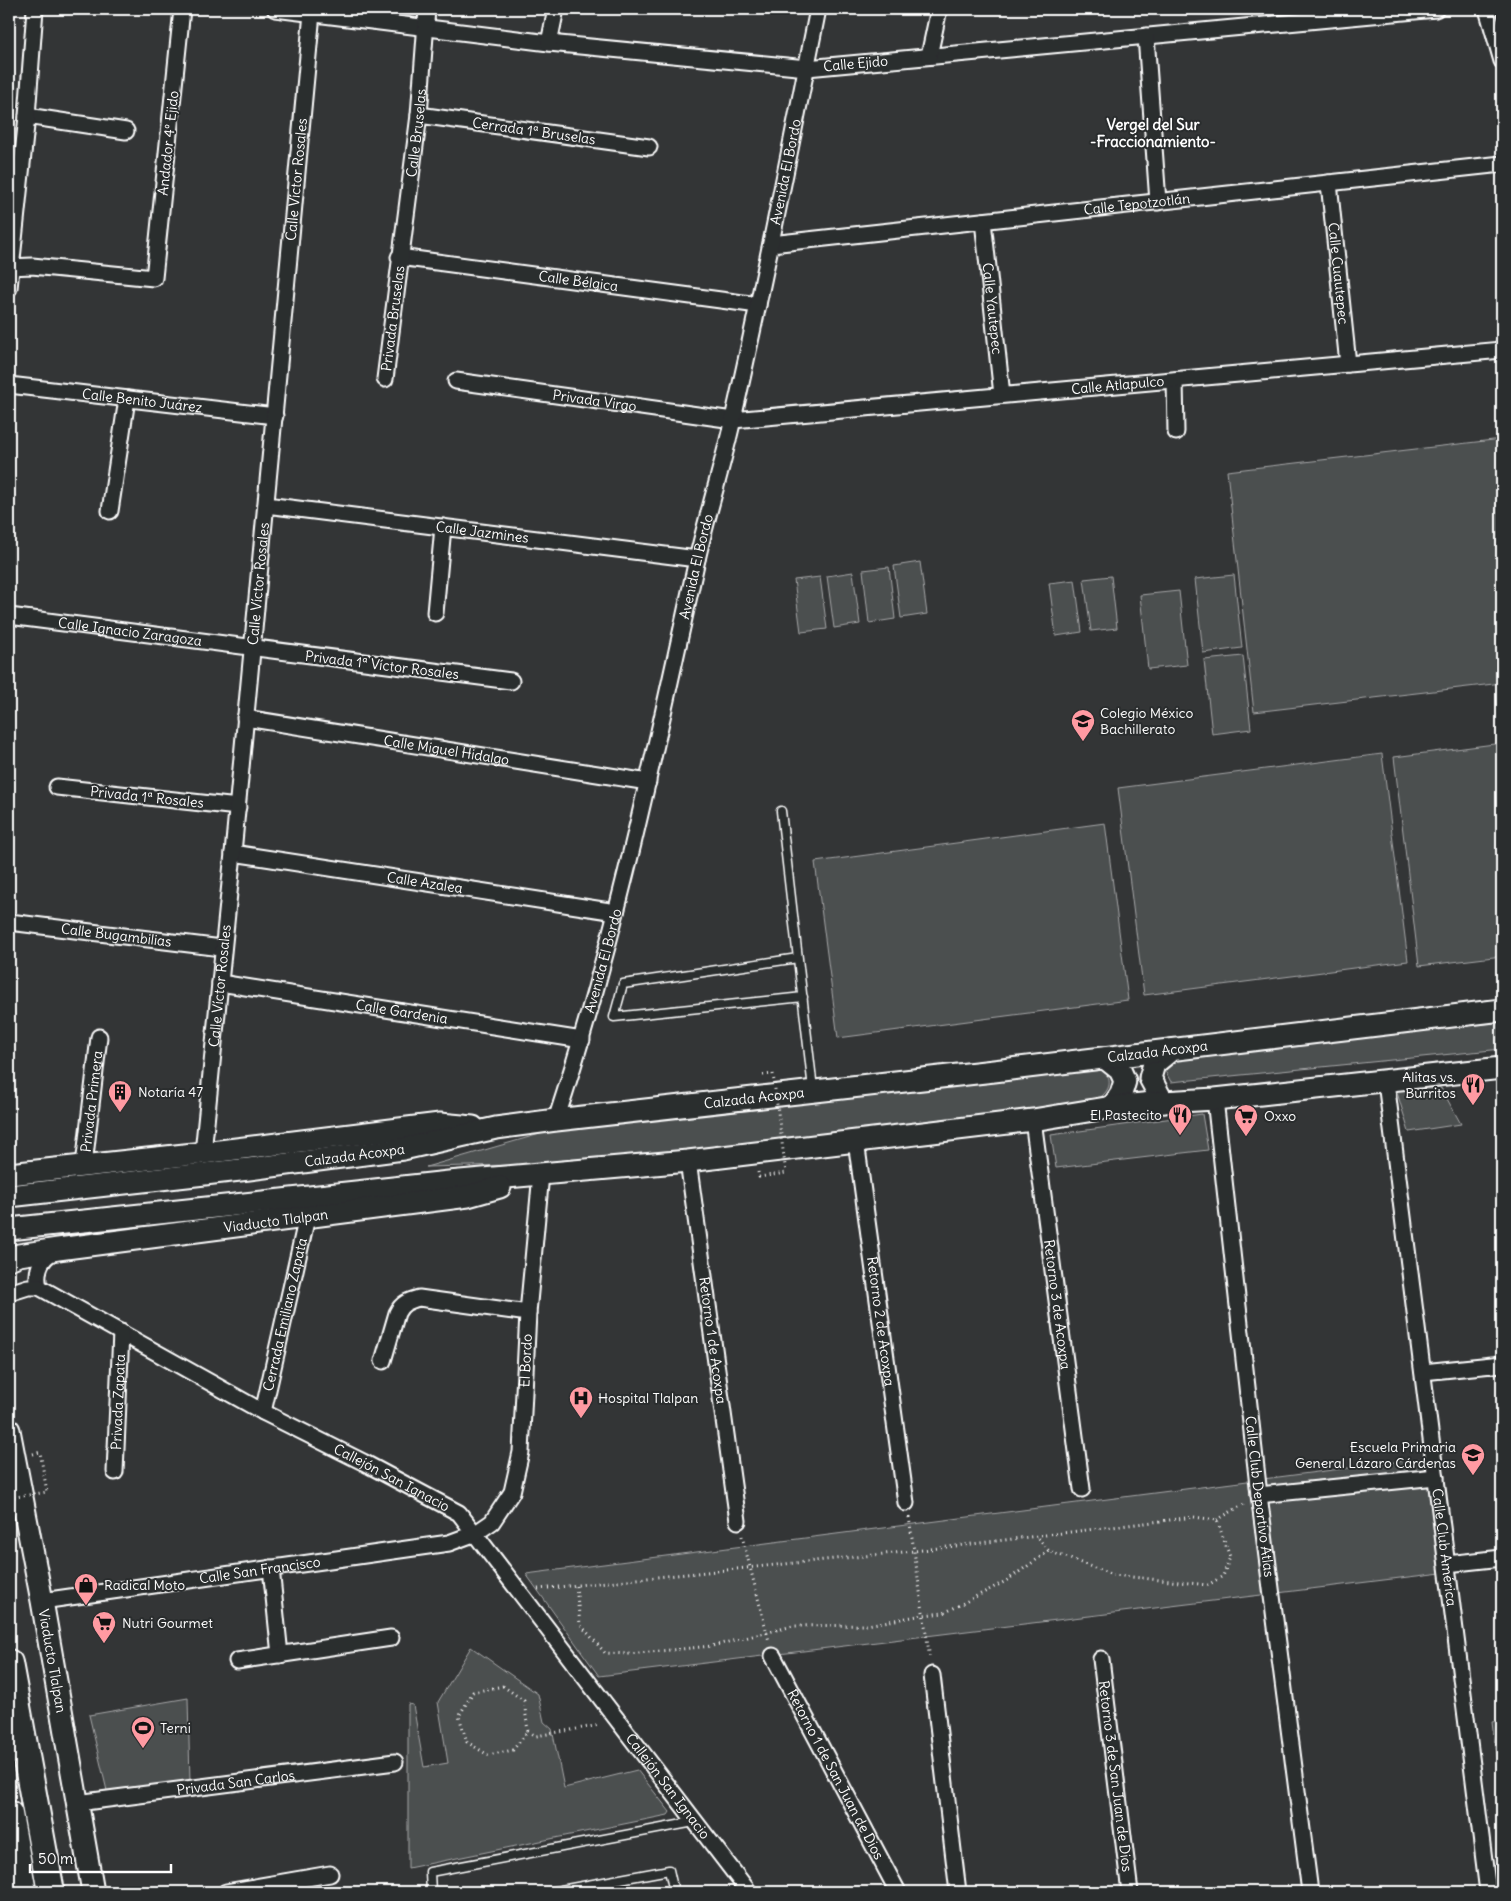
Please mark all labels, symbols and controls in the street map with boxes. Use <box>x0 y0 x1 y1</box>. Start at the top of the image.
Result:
street label: Calle Ejido <box>822 51 889 75</box>
street label: Calle Bruselas <box>402 88 430 178</box>
street label: Andador 4º Ejido <box>154 90 182 196</box>
street label: Cerrada 1ª Bruselas <box>471 113 597 149</box>
district label: Vergel del Sur -Fraccionamiento- <box>1090 115 1216 151</box>
street label: Calle Víctor Rosales <box>282 117 311 242</box>
street label: Avenida El Bordo <box>766 117 805 226</box>
street label: Calle Tepotzotlán <box>1083 189 1191 219</box>
street label: Calle Cuautepec <box>1324 222 1353 325</box>
street label: Calle Yautepec <box>979 262 1006 355</box>
street label: Privada Bruselas <box>377 265 408 372</box>
street label: Calle Bélgica <box>538 267 619 295</box>
street label: Calle Atlapulco <box>1070 372 1165 398</box>
street label: Calle Benito Juárez <box>81 385 204 416</box>
street label: Privada Virgo <box>551 386 638 415</box>
street label: Avenida El Bordo <box>675 512 717 621</box>
street label: Calle Jazmines <box>435 517 530 547</box>
street label: Calle Víctor Rosales <box>244 522 273 646</box>
street label: Calle Ignacio Zaragoza <box>57 613 203 650</box>
street label: Privada 1ª Víctor Rosales <box>304 647 460 683</box>
place label: Colegio México Bachillerato <box>1100 704 1194 738</box>
school or university icon: Colegio México Bachillerato <box>1070 708 1096 742</box>
street label: Calle Miguel Hidalgo <box>382 731 511 769</box>
street label: Privada 1ª Rosales <box>89 782 205 812</box>
street label: Calle Azalea <box>386 868 464 897</box>
street label: Avenida El Bordo <box>580 907 626 1015</box>
street label: Calle Bugambilias <box>60 919 172 951</box>
street label: Calle Víctor Rosales <box>205 924 235 1048</box>
street label: Calle Gardenia <box>354 996 449 1028</box>
street label: Calzada Acoxpa <box>1106 1036 1209 1066</box>
street label: Privada Primera <box>77 1050 106 1153</box>
place label: Alitas vs. Burritos <box>1402 1068 1456 1102</box>
restaurant icon: Alitas vs. Burritos <box>1460 1072 1486 1106</box>
building icon: Notaría 47 <box>107 1079 133 1113</box>
place label: Notaría 47 <box>138 1083 203 1101</box>
street label: Calzada Acoxpa <box>703 1083 805 1112</box>
restaurant icon: El Pastecito <box>1167 1102 1193 1136</box>
supermarket icon: Oxxo <box>1233 1103 1259 1137</box>
place label: El Pastecito <box>1090 1106 1162 1124</box>
place label: Oxxo <box>1264 1107 1296 1125</box>
street label: Calzada Acoxpa <box>303 1140 406 1171</box>
street label: Viaducto Tlalpan <box>223 1205 329 1236</box>
street label: Cerrada Emiliano Zapata <box>259 1236 311 1393</box>
street label: Retorno 3 de Acoxpa <box>1040 1238 1075 1370</box>
street label: Retorno 2 de Acoxpa <box>863 1255 899 1387</box>
street label: Retorno 1 de Acoxpa <box>695 1275 731 1405</box>
street label: El Bordo <box>515 1333 536 1388</box>
street label: Privada Zapata <box>107 1354 129 1450</box>
hospital icon: Hospital Tlalpan <box>568 1385 594 1419</box>
place label: Hospital Tlalpan <box>598 1389 698 1407</box>
street label: Calle Club Deportivo Atlas <box>1241 1415 1278 1578</box>
place label: Escuela Primaria General Lázaro Cárdenas <box>1295 1438 1456 1472</box>
street label: Callejón San Ignacio <box>331 1440 453 1516</box>
school or university icon: Escuela Primaria General Lázaro Cárdenas <box>1460 1442 1486 1476</box>
street label: Calle Club América <box>1428 1487 1461 1607</box>
street label: Calle San Francisco <box>198 1552 322 1587</box>
shop icon: Radical Moto <box>73 1572 99 1606</box>
place label: Radical Moto <box>104 1576 185 1594</box>
street label: Viaducto Tlalpan <box>35 1608 70 1714</box>
supermarket icon: Nutri Gourmet <box>91 1610 117 1644</box>
place label: Nutri Gourmet <box>122 1614 213 1632</box>
street label: Retorno 3 de San Juan de Dios <box>1095 1679 1136 1873</box>
street label: Retorno 1 de San Juan de Dios <box>783 1686 888 1863</box>
sports icon: Terni <box>130 1715 156 1749</box>
place label: Terni <box>160 1719 191 1737</box>
street label: Callejón San Ignacio <box>622 1730 714 1843</box>
street label: Privada San Carlos <box>176 1766 296 1799</box>
scale bar <box>30 1841 171 1873</box>
text: 50 m <box>38 1849 73 1868</box>

